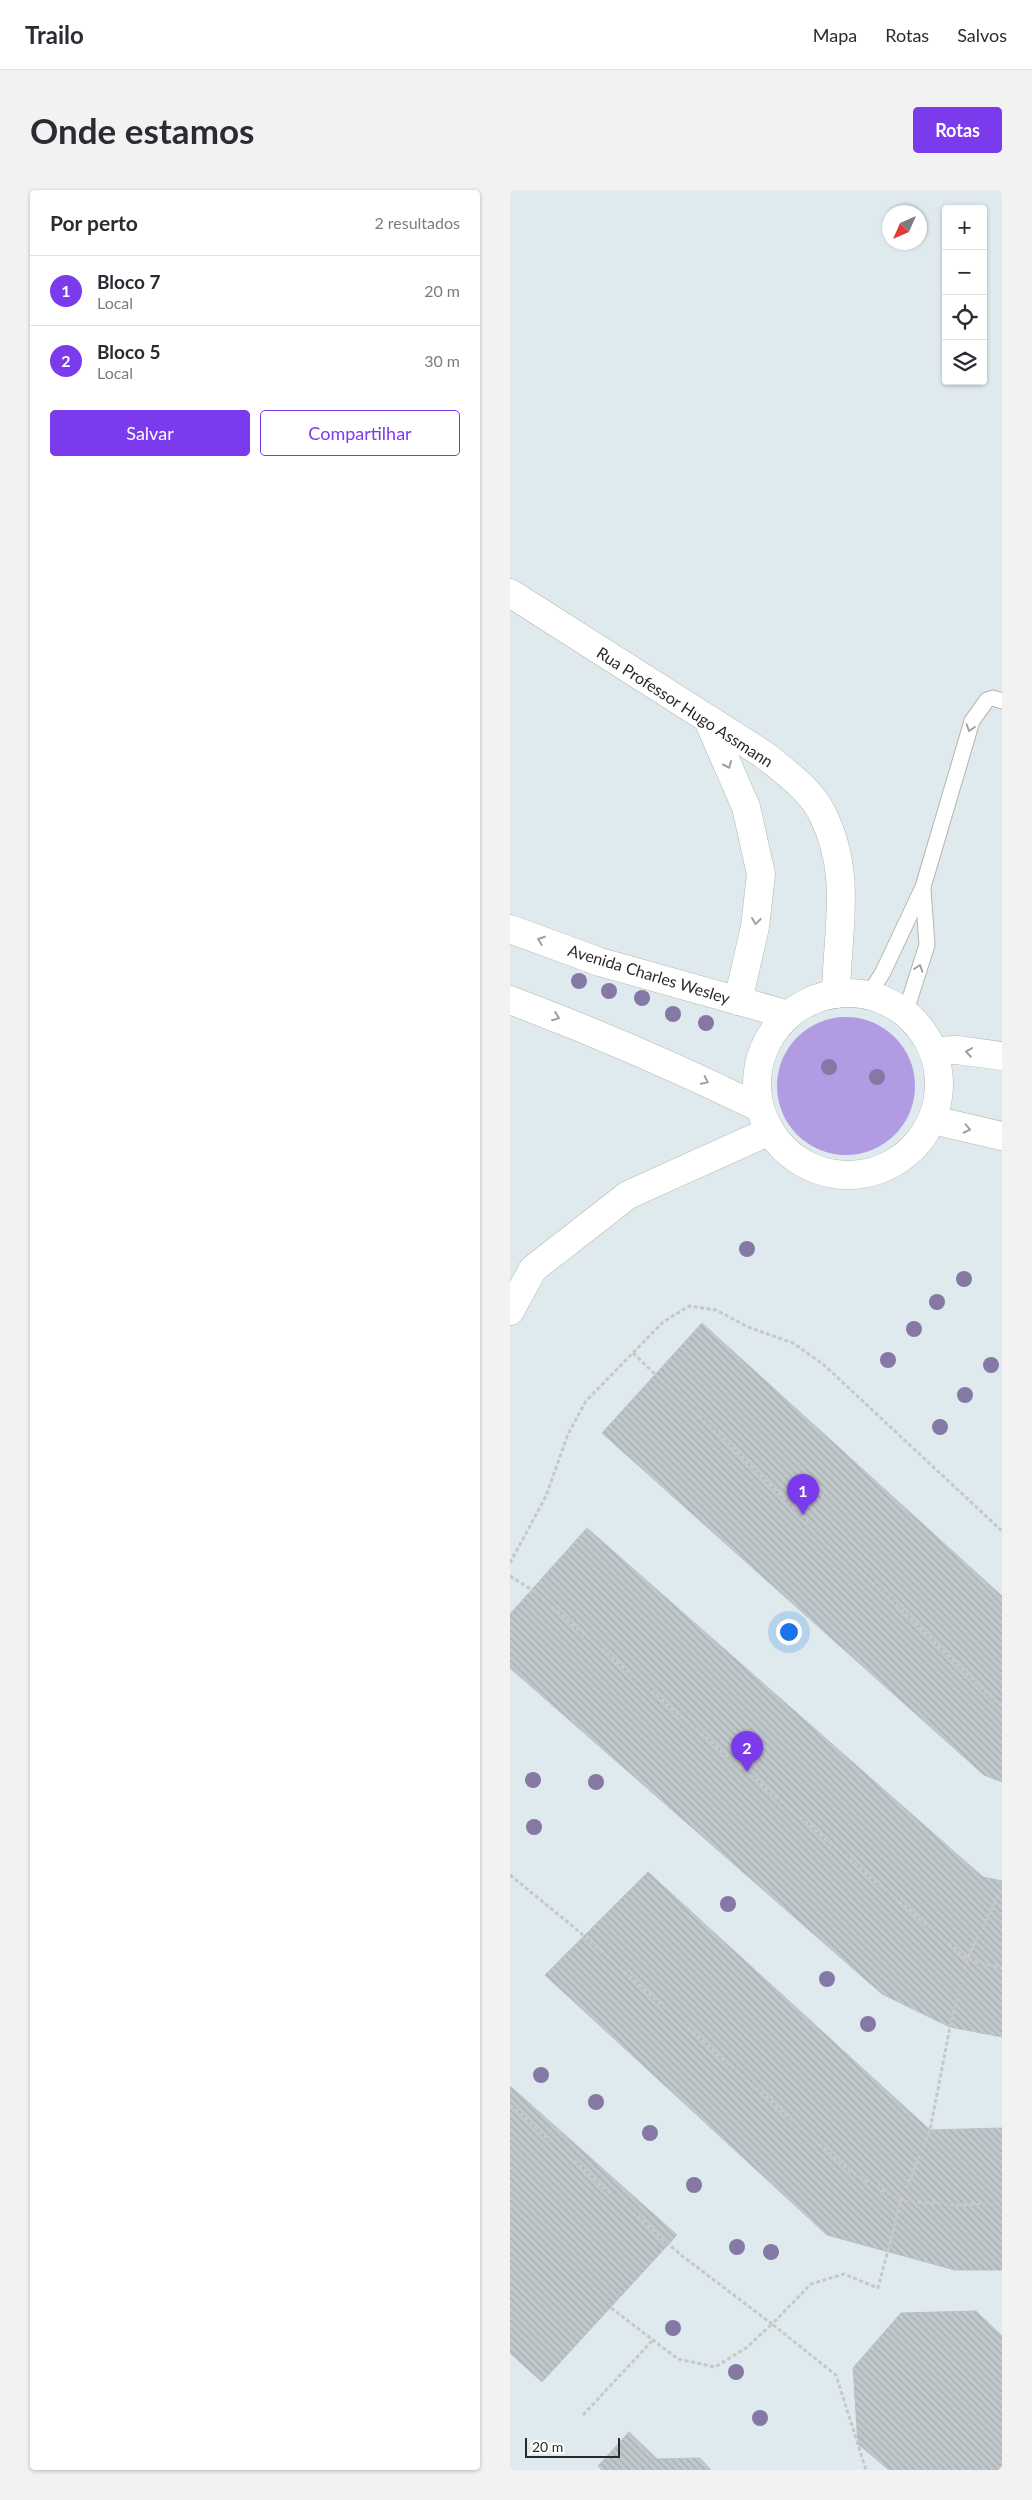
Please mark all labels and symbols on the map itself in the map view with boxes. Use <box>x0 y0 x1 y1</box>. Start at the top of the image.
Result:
north arrow <box>882 205 927 250</box>
street label: Rua Professor Hugo Assmann <box>594 642 777 771</box>
one-way arrow <box>966 723 976 732</box>
one-way arrow <box>721 760 732 769</box>
one-way arrow <box>751 918 762 926</box>
one-way arrow <box>537 936 546 946</box>
street label: Avenida Charles Wesley <box>566 940 733 1007</box>
one-way arrow <box>914 964 924 972</box>
one-way arrow <box>551 1011 559 1021</box>
one-way arrow <box>964 1047 973 1057</box>
one-way arrow <box>700 1075 709 1085</box>
one-way arrow <box>963 1123 972 1134</box>
pin: 1 <box>787 1474 819 1515</box>
your location <box>776 1619 802 1645</box>
pin: 2 <box>731 1731 763 1772</box>
scale bar <box>525 2435 620 2458</box>

